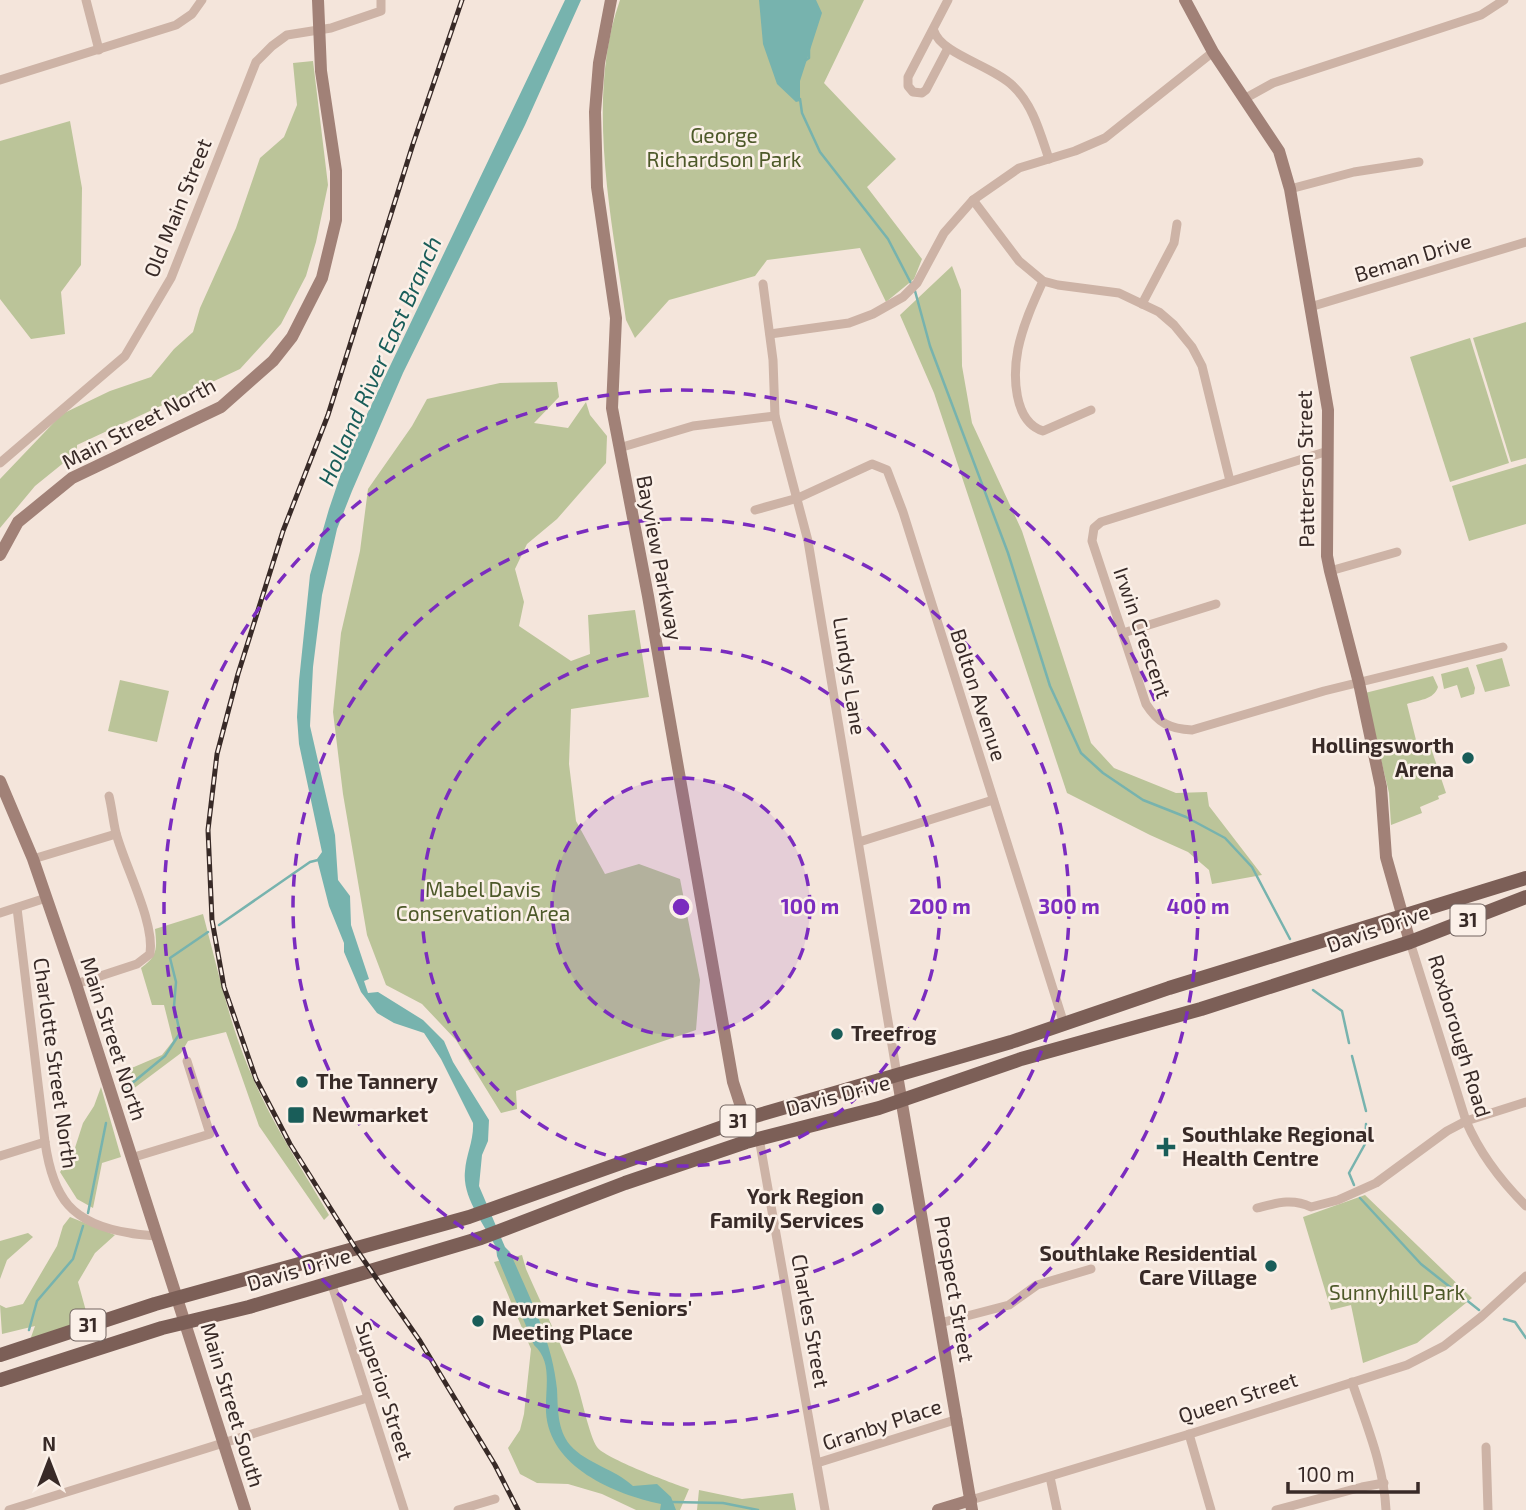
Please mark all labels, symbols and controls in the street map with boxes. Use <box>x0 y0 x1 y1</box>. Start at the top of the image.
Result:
park label: George Richardson Park <box>647 122 802 171</box>
street label: Old Main Street <box>137 134 216 280</box>
street label: Beman Drive <box>1351 227 1474 286</box>
water label: Holland River East Branch <box>311 232 447 490</box>
street label: Main Street North <box>57 372 219 474</box>
street label: Patterson Street <box>1291 390 1318 548</box>
street label: Bayview Parkway <box>632 473 689 642</box>
street label: Irwin Crescent <box>1109 564 1178 701</box>
street label: Lundys Lane <box>829 615 872 737</box>
street label: Bolton Avenue <box>946 625 1013 764</box>
place label: Hollingsworth Arena <box>1311 732 1454 781</box>
marker: Hollingsworth Arena <box>1460 750 1476 766</box>
park label: Mabel Davis Conservation Area <box>396 876 570 925</box>
text: 100 m <box>781 893 839 918</box>
text: 200 m <box>909 893 971 918</box>
text: 300 m <box>1038 893 1100 918</box>
text: 400 m <box>1167 893 1229 918</box>
centre of rings <box>669 895 693 919</box>
street label: Davis Drive <box>1323 898 1432 957</box>
road number: 31 <box>1450 904 1486 936</box>
street label: Roxborough Road <box>1424 951 1497 1120</box>
street label: Main Street North <box>76 954 153 1123</box>
street label: Charlotte Street North <box>29 956 84 1170</box>
place label: Treefrog <box>851 1020 936 1045</box>
marker: Treefrog <box>829 1026 845 1042</box>
place label: The Tannery <box>316 1068 438 1094</box>
street label: Davis Drive <box>783 1069 893 1120</box>
marker: The Tannery <box>294 1074 310 1090</box>
place label: Newmarket <box>312 1101 428 1126</box>
marker: Newmarket <box>286 1105 306 1125</box>
road number: 31 <box>720 1106 756 1136</box>
place label: Southlake Regional Health Centre <box>1182 1121 1374 1170</box>
marker: Southlake Regional Health Centre <box>1156 1137 1176 1157</box>
place label: York Region Family Services <box>710 1183 864 1233</box>
marker: York Region Family Services <box>870 1201 886 1217</box>
street label: Prospect Street <box>930 1214 981 1364</box>
place label: Southlake Residential Care Village <box>1040 1240 1257 1289</box>
street label: Davis Drive <box>244 1242 353 1295</box>
street label: Charles Street <box>787 1252 836 1390</box>
marker: Southlake Residential Care Village <box>1263 1258 1279 1274</box>
park label: Sunnyhill Park <box>1329 1279 1465 1304</box>
place label: Newmarket Seniors' Meeting Place <box>492 1295 692 1344</box>
road number: 31 <box>70 1310 106 1340</box>
marker: Newmarket Seniors' Meeting Place <box>470 1313 486 1329</box>
street label: Superior Street <box>351 1318 420 1463</box>
street label: Main Street South <box>196 1319 270 1490</box>
street label: Queen Street <box>1175 1366 1301 1429</box>
street label: Granby Place <box>819 1393 944 1455</box>
north arrow <box>14 1426 84 1496</box>
text: N <box>42 1432 56 1455</box>
scale bar <box>1288 1450 1418 1494</box>
text: 100 m <box>1298 1461 1355 1486</box>

